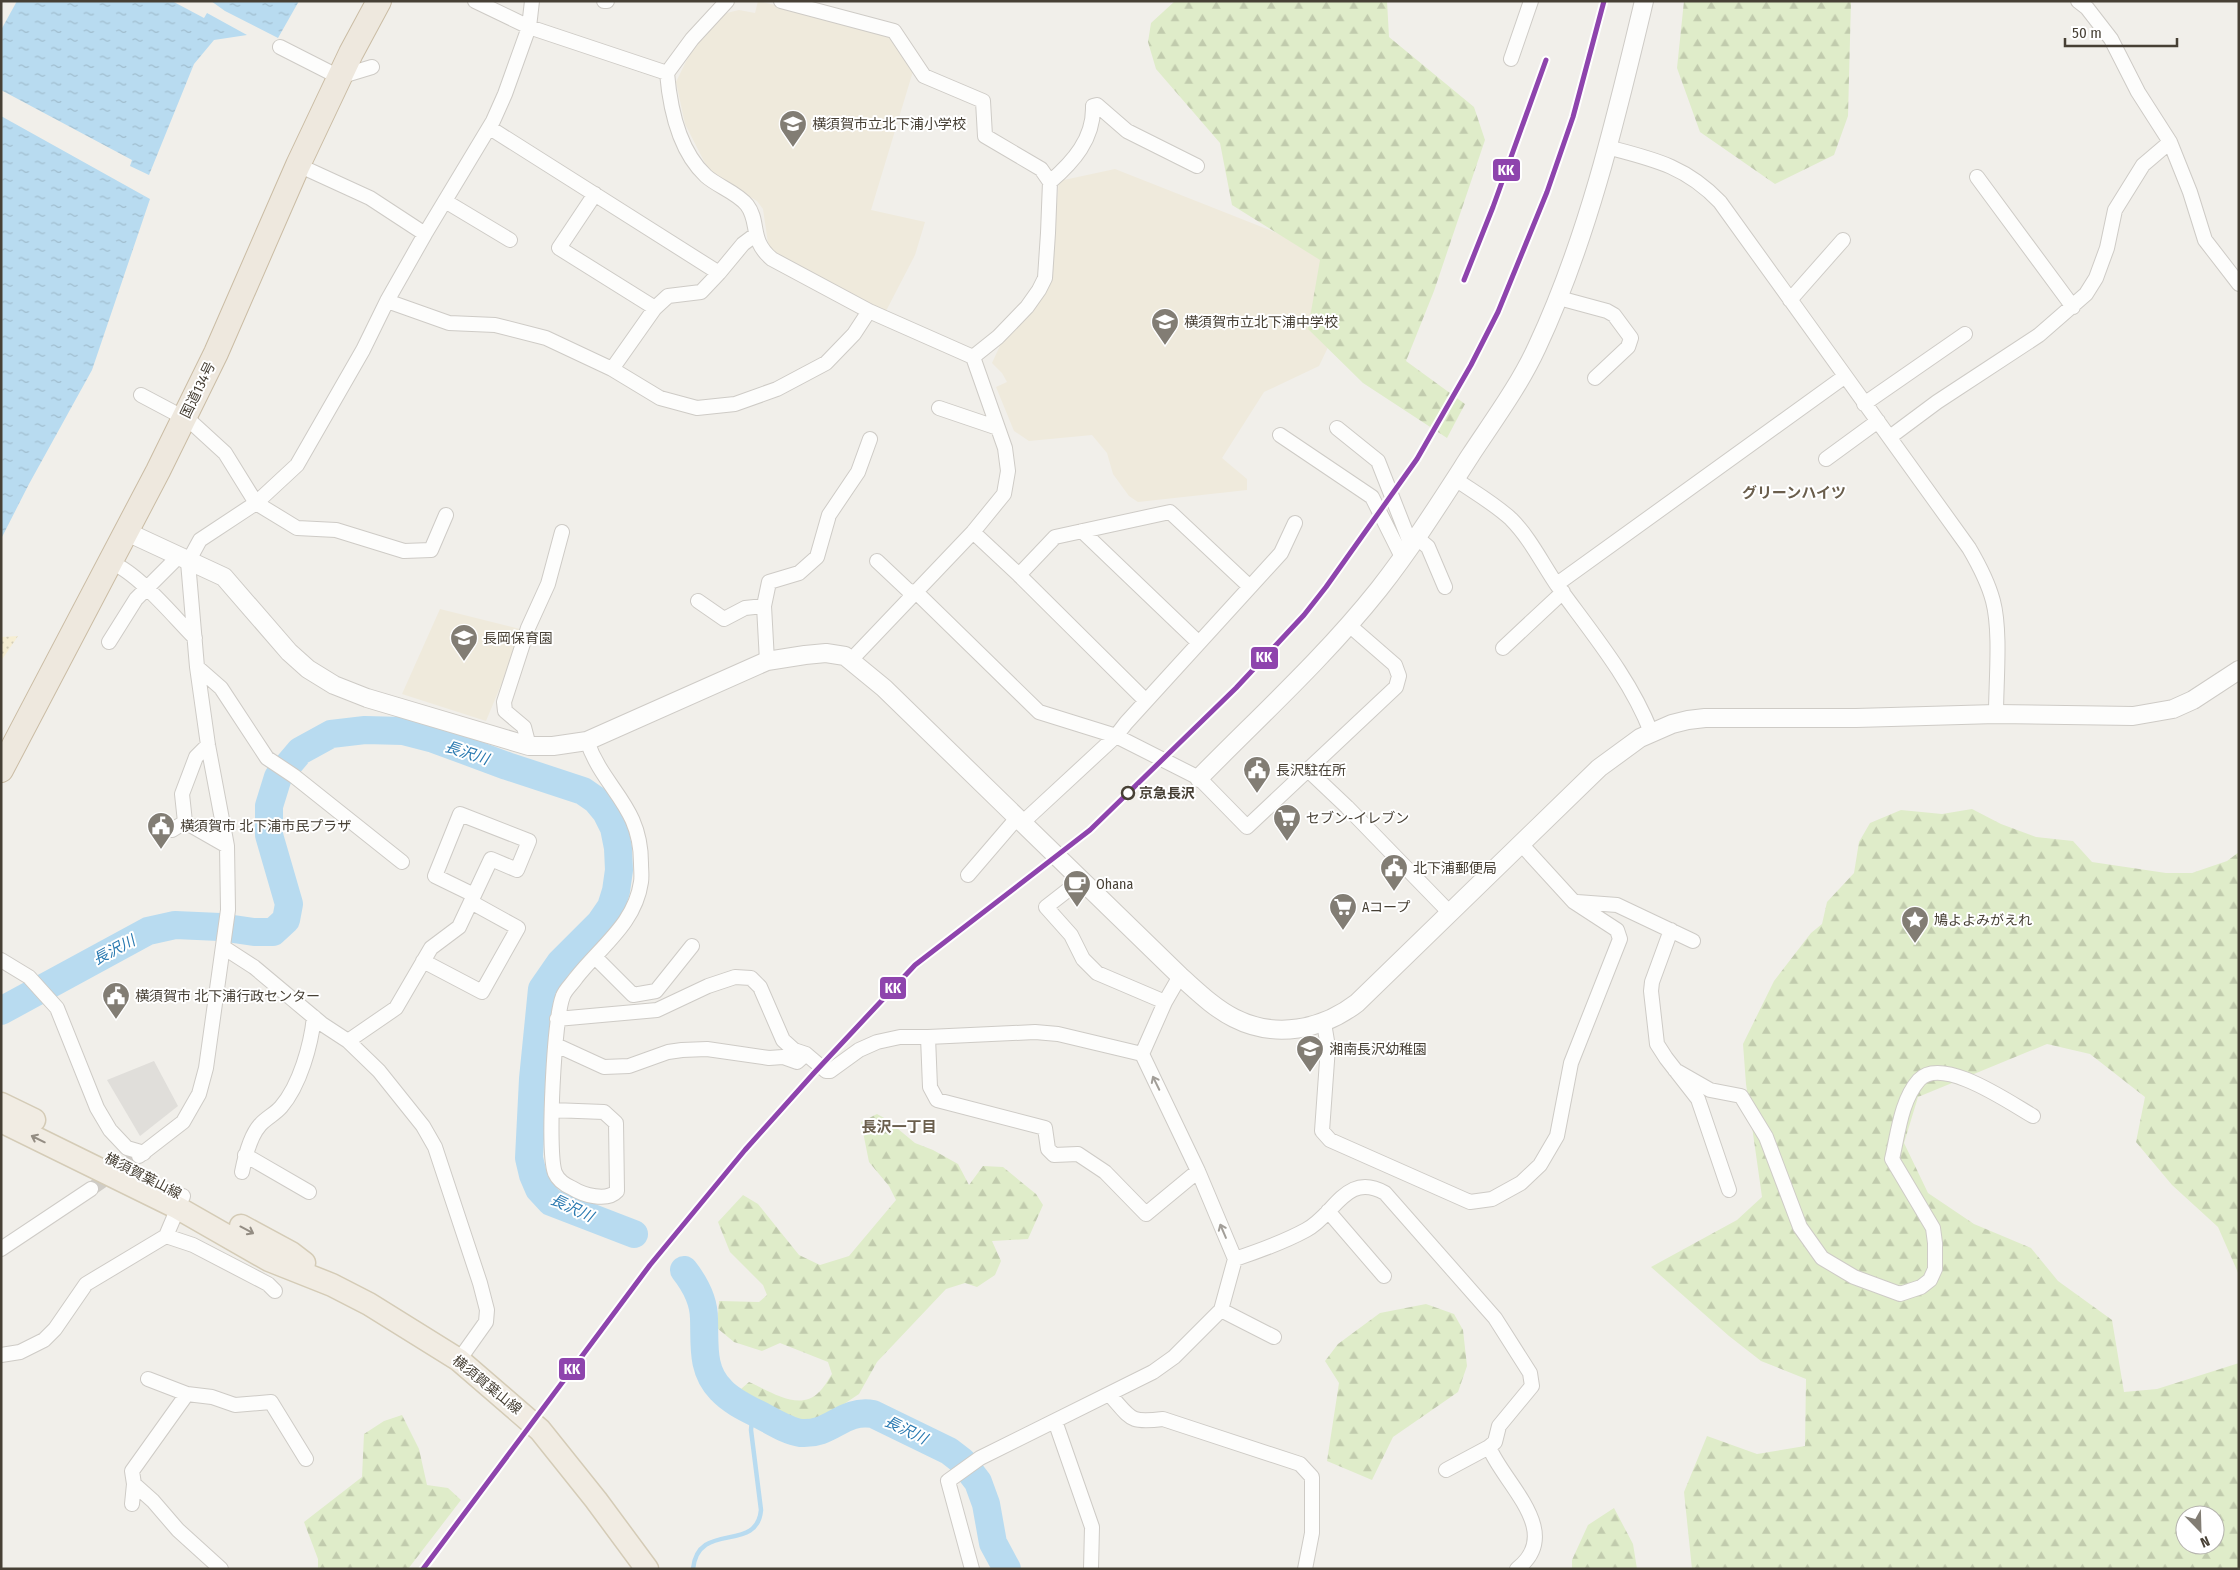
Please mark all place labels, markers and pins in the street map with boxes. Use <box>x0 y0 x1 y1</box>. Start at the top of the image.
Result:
school or university icon: 横須賀市立北下浦小学校 <box>778 109 808 148</box>
place label: 横須賀市立北下浦小学校 <box>812 116 966 133</box>
school or university icon: 横須賀市立北下浦中学校 <box>1150 307 1180 346</box>
place label: 横須賀市立北下浦中学校 <box>1184 314 1338 331</box>
school or university icon: 長岡保育園 <box>449 623 479 662</box>
place label: 長岡保育園 <box>483 630 553 647</box>
public building icon: 長沢駐在所 <box>1242 755 1272 794</box>
place label: 長沢駐在所 <box>1276 762 1346 779</box>
place label: 京急長沢 <box>1139 785 1195 802</box>
marker: 京急長沢 <box>1121 786 1135 800</box>
supermarket icon: セブン-イレブン <box>1272 803 1302 842</box>
place label: セブン-イレブン <box>1306 810 1409 827</box>
public building icon: 横須賀市 北下浦市民プラザ <box>146 811 176 850</box>
place label: 横須賀市 北下浦市民プラザ <box>180 818 351 835</box>
public building icon: 北下浦郵便局 <box>1379 853 1409 892</box>
place label: 北下浦郵便局 <box>1413 860 1497 877</box>
cafe icon: Ohana <box>1062 869 1092 908</box>
place label: Ohana <box>1096 876 1133 893</box>
supermarket icon: Aコープ <box>1328 892 1358 931</box>
place label: Aコープ <box>1362 899 1411 916</box>
place icon: 鳩よよみがえれ <box>1900 905 1930 944</box>
place label: 鳩よよみがえれ <box>1934 912 2032 929</box>
public building icon: 横須賀市 北下浦行政センター <box>101 981 131 1020</box>
place label: 横須賀市 北下浦行政センター <box>135 988 320 1005</box>
school or university icon: 湘南長沢幼稚園 <box>1295 1034 1325 1073</box>
place label: 湘南長沢幼稚園 <box>1329 1041 1427 1058</box>

